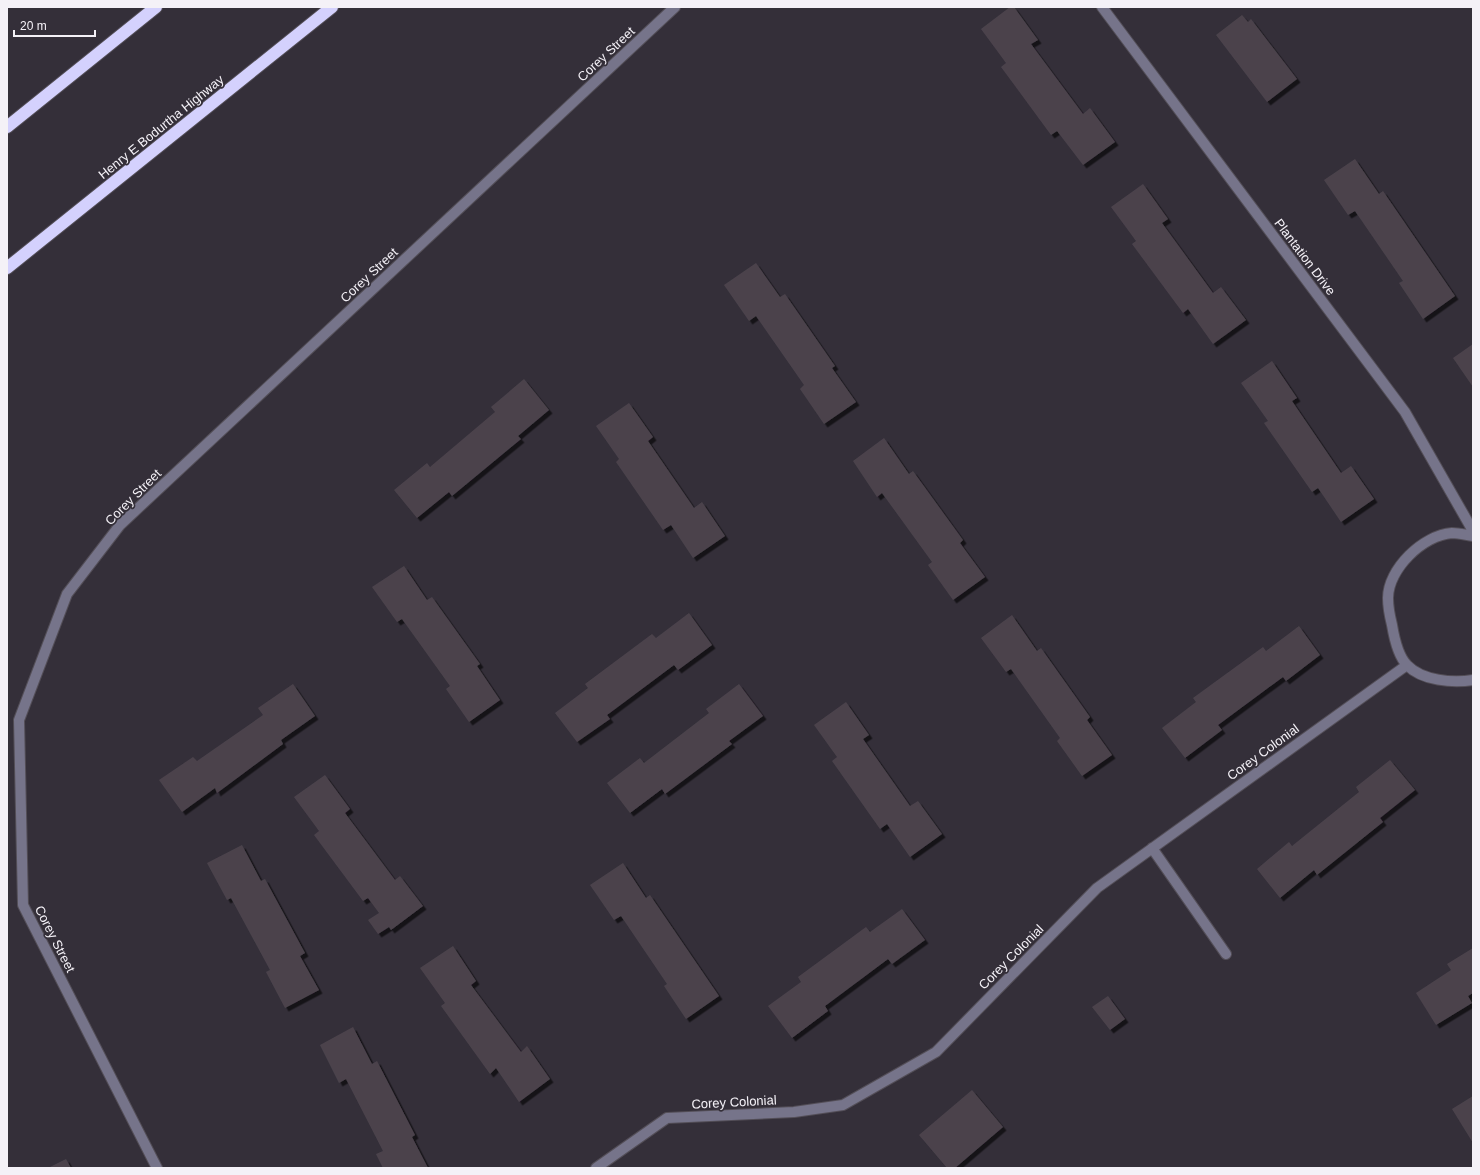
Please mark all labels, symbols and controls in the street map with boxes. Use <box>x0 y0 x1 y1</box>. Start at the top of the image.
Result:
scale bar <box>14 12 95 38</box>
text: 20 m <box>20 19 47 33</box>
street label: Corey Street <box>574 23 638 84</box>
street label: Henry E Bodurtha Highway <box>95 72 227 182</box>
street label: Plantation Drive <box>1271 216 1339 298</box>
street label: Corey Street <box>337 244 401 305</box>
street label: Corey Street <box>102 466 164 528</box>
street label: Corey Colonial <box>1224 721 1302 783</box>
street label: Corey Street <box>32 903 78 975</box>
street label: Corey Colonial <box>976 921 1047 992</box>
street label: Corey Colonial <box>691 1092 777 1112</box>

